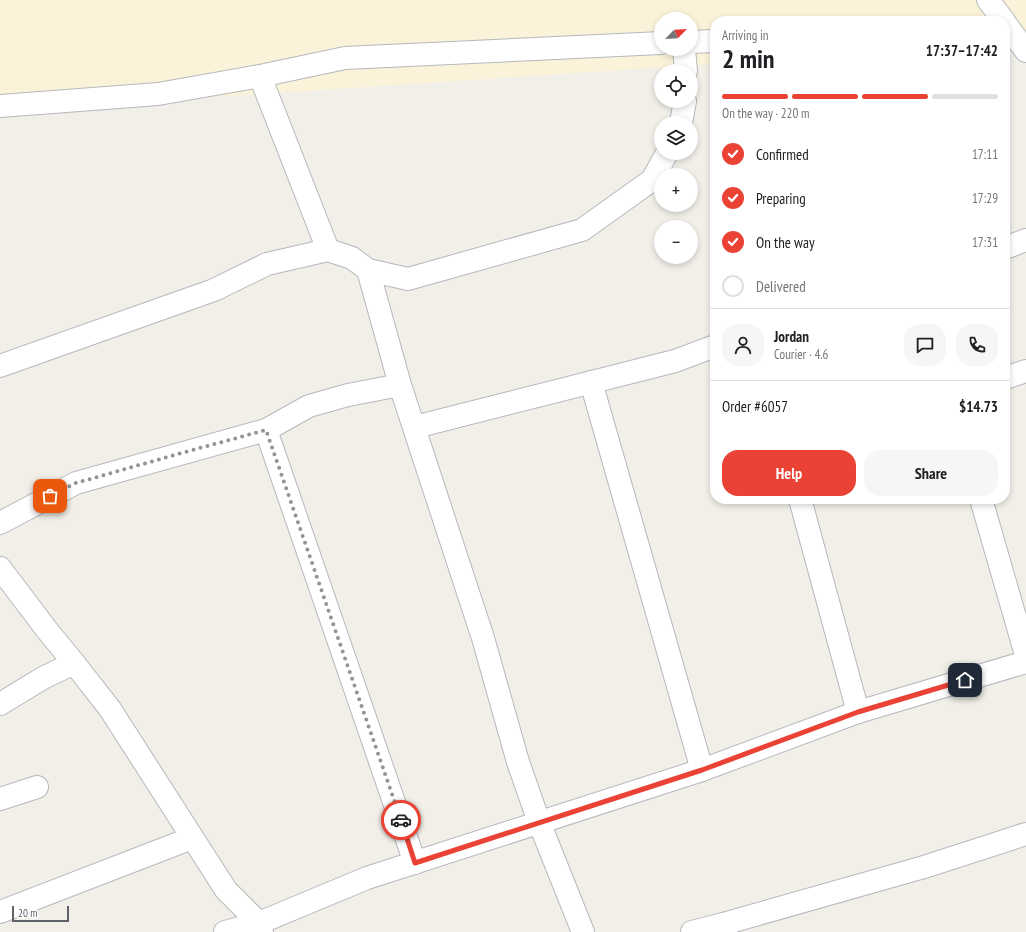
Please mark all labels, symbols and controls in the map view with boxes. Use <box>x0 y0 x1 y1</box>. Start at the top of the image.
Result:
north arrow <box>654 12 698 56</box>
map controls <box>654 12 698 264</box>
text: Arriving in <box>722 27 769 44</box>
text: 17:37–17:42 <box>926 41 998 60</box>
text: 2 min <box>722 42 775 75</box>
button: locate <box>654 64 698 108</box>
text: On the way · 220 m <box>722 105 809 122</box>
button: layers <box>654 116 698 160</box>
icon: check <box>722 143 744 165</box>
text: Confirmed <box>756 145 809 164</box>
text: 17:11 <box>972 146 998 163</box>
button: + <box>654 168 698 212</box>
icon: check <box>722 187 744 209</box>
text: Preparing <box>756 189 806 208</box>
text: 17:29 <box>972 190 998 207</box>
button: − <box>654 220 698 264</box>
icon: check <box>722 231 744 253</box>
text: On the way <box>756 233 815 252</box>
text: 17:31 <box>972 234 998 251</box>
text: Delivered <box>756 277 806 296</box>
button: person <box>722 324 764 366</box>
button: chat <box>904 324 946 366</box>
button: phone <box>956 324 998 366</box>
text: Jordan <box>774 327 809 346</box>
text: Courier · 4.6 <box>774 346 828 363</box>
text: Order #6057 <box>722 397 788 416</box>
text: $14.73 <box>959 397 998 416</box>
button: Help <box>722 450 856 496</box>
button: Share <box>864 450 998 496</box>
pin <box>33 479 67 513</box>
icon: bag <box>39 485 61 507</box>
pin <box>948 663 982 697</box>
icon: home <box>954 669 976 691</box>
courier <box>381 800 421 840</box>
icon: car <box>390 809 412 831</box>
scale bar <box>12 904 69 923</box>
text: 20 m <box>18 906 37 920</box>

